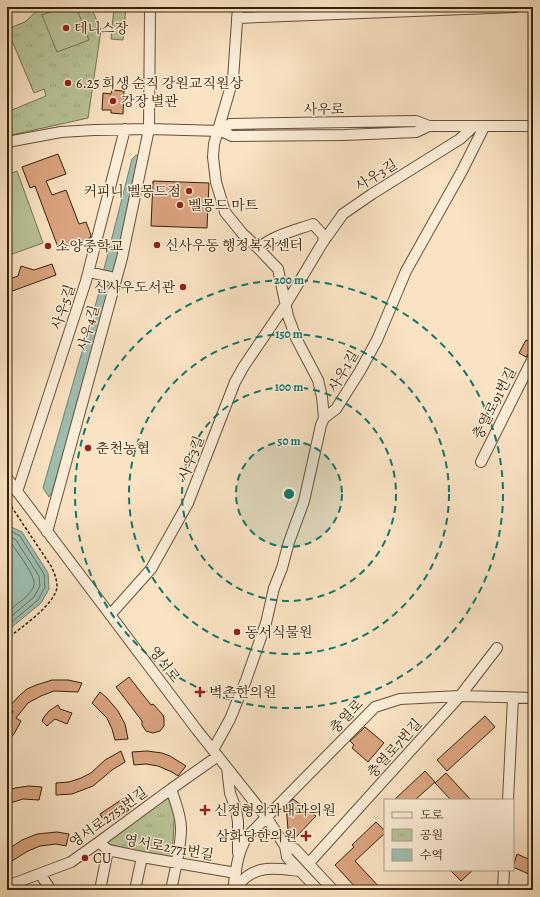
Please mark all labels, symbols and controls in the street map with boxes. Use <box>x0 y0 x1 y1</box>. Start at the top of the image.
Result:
place label: 테니스장 <box>74 19 129 38</box>
marker: 테니스장 <box>61 23 71 33</box>
place label: 6.25 희생 순직 강원교직원상 <box>76 74 243 93</box>
marker: 6.25 희생 순직 강원교직원상 <box>63 78 73 88</box>
place label: 강장 별관 <box>121 92 178 111</box>
marker: 강장 별관 <box>108 96 118 106</box>
street label: 사우로 <box>304 100 345 119</box>
street label: 사우3길 <box>352 155 401 196</box>
place label: 커피니 벨몽드점 <box>84 182 181 201</box>
marker: 커피니 벨몽드점 <box>184 186 194 196</box>
place label: 벨몽드 마트 <box>188 196 259 215</box>
marker: 벨몽드 마트 <box>175 200 185 210</box>
place label: 신사우동 행정복지센터 <box>165 236 303 255</box>
place label: 소양중학교 <box>56 237 124 256</box>
marker: 신사우동 행정복지센터 <box>152 240 162 250</box>
marker: 소양중학교 <box>43 241 53 251</box>
text: 200 m <box>274 272 304 288</box>
place label: 신사우도서관 <box>94 278 175 297</box>
street label: 사우5길 <box>47 282 80 332</box>
marker: 신사우도서관 <box>178 282 188 292</box>
street label: 사우4길 <box>73 303 104 353</box>
text: 150 m <box>275 326 303 342</box>
street label: 사우1길 <box>324 347 363 396</box>
street label: 충열로91번길 <box>468 364 521 443</box>
text: 100 m <box>275 379 303 395</box>
street label: 사우3길 <box>174 433 209 483</box>
text: 50 m <box>277 433 301 449</box>
place label: 춘천농협 <box>96 439 150 458</box>
marker: 춘천농협 <box>83 443 93 453</box>
centre of rings <box>282 487 296 501</box>
place label: 동서식물원 <box>245 623 313 642</box>
marker: 동서식물원 <box>232 627 242 637</box>
street label: 영서로 <box>145 642 185 687</box>
place label: 벽촌한의원 <box>209 683 277 702</box>
marker: 벽촌한의원 <box>194 686 206 698</box>
street label: 충열로 <box>325 695 368 738</box>
street label: 충열로7번길 <box>363 715 426 782</box>
street label: 영서로2753번길 <box>65 783 151 852</box>
legend <box>384 799 514 871</box>
place label: 신정형외과내과의원 <box>214 801 336 820</box>
marker: 신정형외과내과의원 <box>199 804 211 816</box>
text: 도로 <box>420 807 444 823</box>
place label: 삼화당한의원 <box>216 827 297 846</box>
text: 공원 <box>420 827 443 843</box>
street label: 영서로2771번길 <box>123 830 215 865</box>
marker: 삼화당한의원 <box>300 830 312 842</box>
text: 수역 <box>420 847 443 863</box>
place label: CU <box>93 849 112 868</box>
marker: CU <box>80 853 90 863</box>

